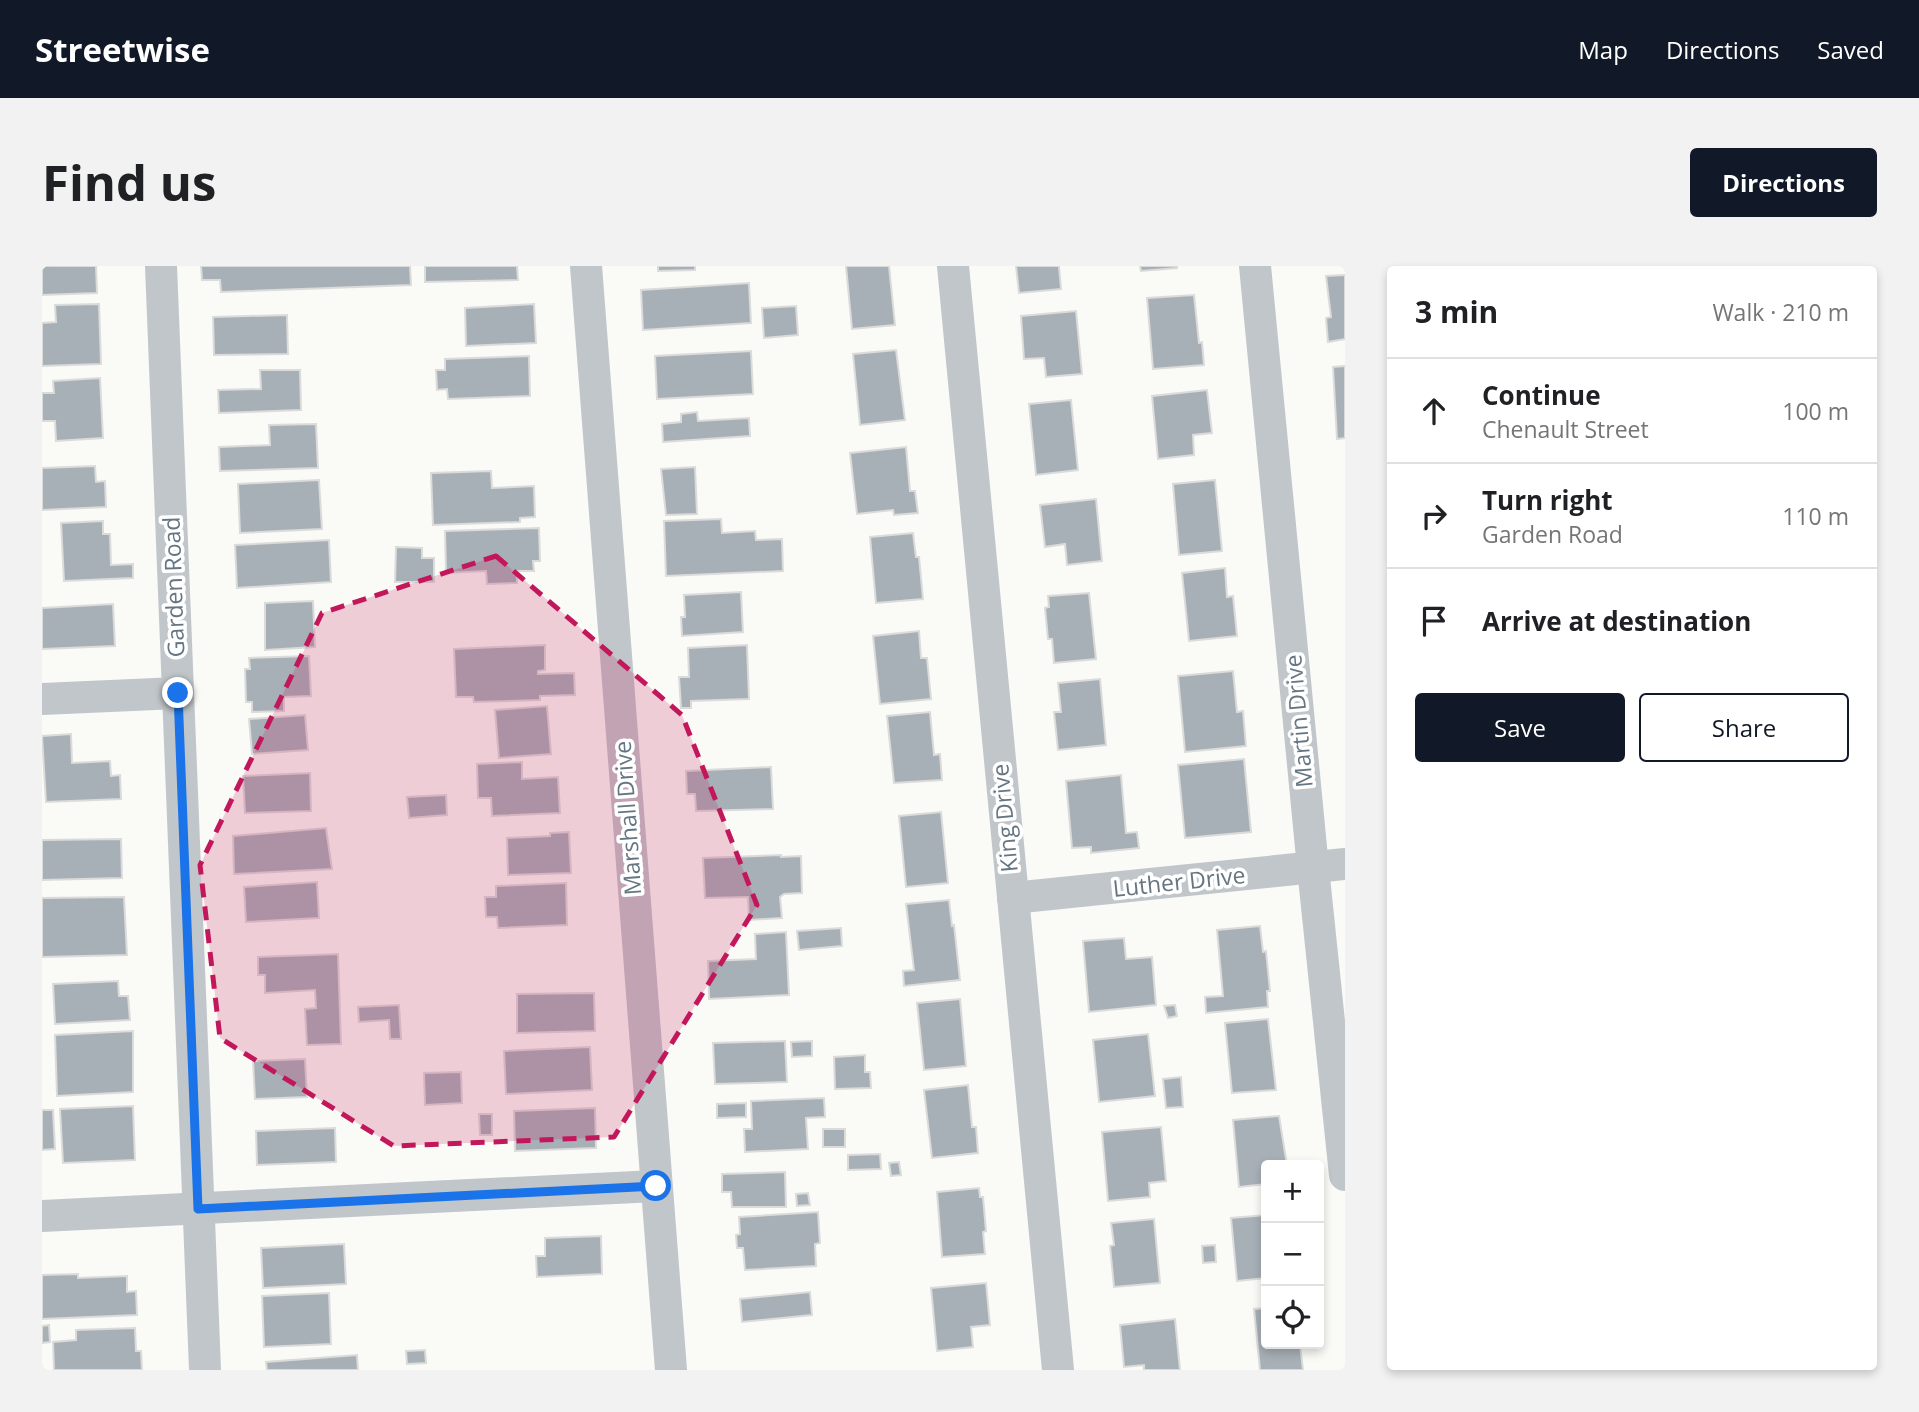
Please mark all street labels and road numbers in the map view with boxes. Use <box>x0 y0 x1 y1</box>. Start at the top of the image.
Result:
street label: Garden Road <box>155 516 191 658</box>
street label: Martin Drive <box>1276 653 1320 789</box>
street label: Marshall Drive <box>606 740 648 896</box>
street label: King Drive <box>983 763 1025 874</box>
street label: Luther Drive <box>1111 858 1247 904</box>

